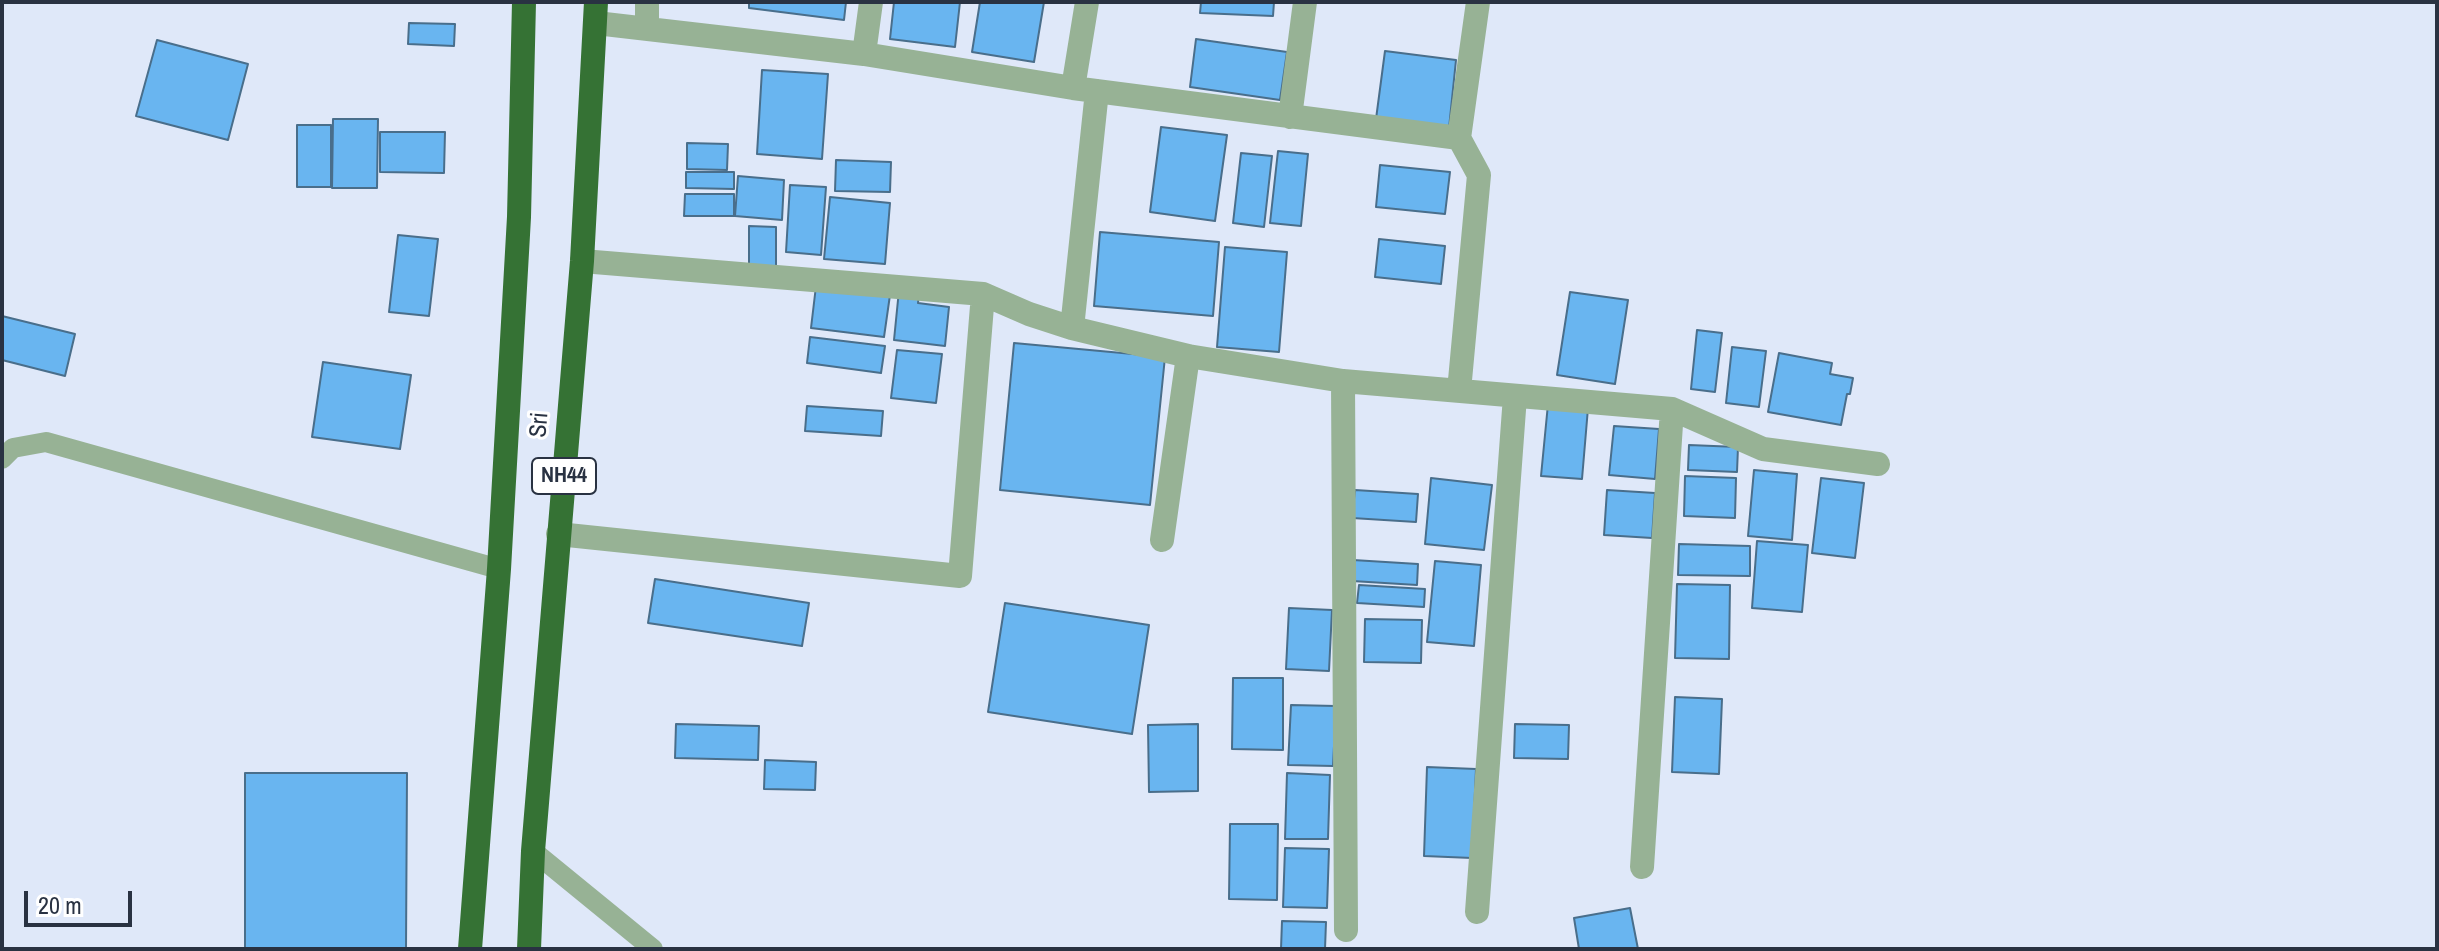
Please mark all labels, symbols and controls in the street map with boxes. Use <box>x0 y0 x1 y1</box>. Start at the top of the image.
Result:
street label: Sri <box>525 411 555 439</box>
road number: NH44 <box>532 458 596 494</box>
scale bar <box>28 875 136 925</box>
text: 20 m <box>38 889 82 921</box>

